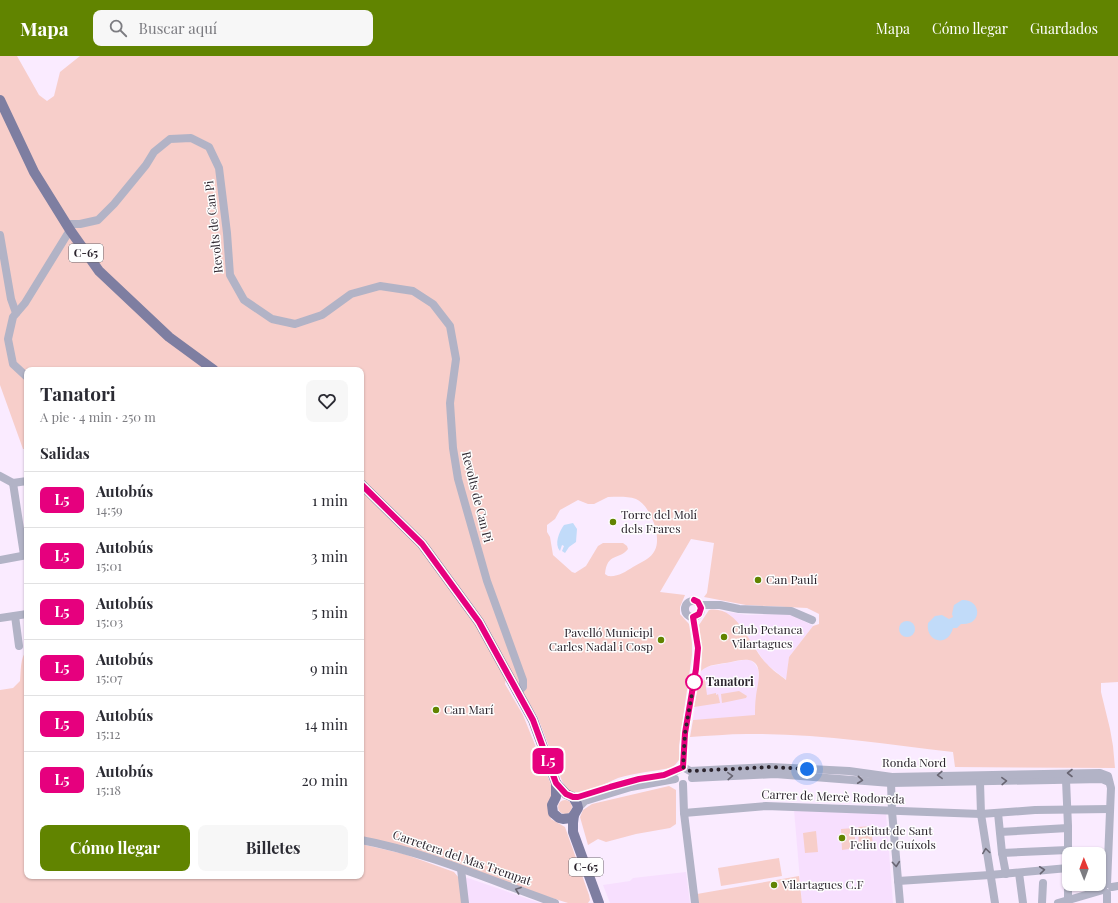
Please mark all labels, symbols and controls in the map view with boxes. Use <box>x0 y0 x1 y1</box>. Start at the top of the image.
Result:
search box <box>93 10 373 46</box>
text: Mapa <box>20 15 69 41</box>
icon: search <box>107 17 129 39</box>
text: Buscar aquí <box>139 18 217 38</box>
text: Mapa <box>876 19 910 38</box>
text: Cómo llegar <box>932 19 1008 38</box>
text: Guardados <box>1030 19 1098 38</box>
street label: Revolts de Can Pi <box>200 180 226 274</box>
road number: C-65 <box>69 244 103 262</box>
text: Tanatori <box>40 380 116 406</box>
button: heart <box>306 380 348 422</box>
text: A pie · 4 min · 250 m <box>40 408 156 425</box>
text: Salidas <box>40 443 90 463</box>
street label: Revolts de Can Pi <box>459 450 497 544</box>
text: Autobús <box>96 481 153 501</box>
text: L5 <box>55 490 69 509</box>
text: 1 min <box>312 490 348 510</box>
text: 14:59 <box>96 501 123 518</box>
place label: Torre del Molí dels Frares <box>621 506 698 536</box>
marker: Torre del Molí dels Frares <box>608 517 618 527</box>
text: Autobús <box>96 537 153 557</box>
text: L5 <box>55 546 69 565</box>
text: 3 min <box>311 546 348 566</box>
text: 15:01 <box>96 557 122 574</box>
place label: Can Paulí <box>766 571 818 587</box>
marker: Can Paulí <box>753 575 763 585</box>
text: Autobús <box>96 593 153 613</box>
text: L5 <box>55 602 69 621</box>
text: 5 min <box>312 602 348 622</box>
text: 15:03 <box>96 613 123 630</box>
place label: Club Petanca Vilartagues <box>731 621 803 651</box>
place label: Pavelló Municipl Carles Nadal i Cosp <box>549 624 654 654</box>
marker: Club Petanca Vilartagues <box>719 632 729 642</box>
marker: Pavelló Municipl Carles Nadal i Cosp <box>656 635 666 645</box>
text: Autobús <box>96 649 153 669</box>
text: L5 <box>55 658 69 677</box>
text: 9 min <box>310 658 348 678</box>
text: 15:07 <box>96 669 123 686</box>
marker: Tanatori <box>685 673 703 691</box>
place label: Tanatori <box>706 673 754 689</box>
place label: Can Marí <box>444 701 494 717</box>
text: Autobús <box>96 705 153 725</box>
marker: Can Marí <box>431 705 441 715</box>
text: L5 <box>55 714 69 733</box>
text: 14 min <box>305 714 348 734</box>
text: 15:12 <box>96 725 121 742</box>
line badge: L5 <box>530 748 566 774</box>
text: L5 <box>541 751 555 770</box>
street label: Ronda Nord <box>882 754 946 770</box>
your location <box>797 759 817 779</box>
text: Autobús <box>96 761 153 781</box>
one-way arrow <box>1067 769 1073 777</box>
text: L5 <box>55 770 69 789</box>
text: 20 min <box>301 770 348 790</box>
one-way arrow <box>937 771 943 780</box>
one-way arrow <box>727 772 733 780</box>
one-way arrow <box>857 775 863 784</box>
one-way arrow <box>1001 777 1007 785</box>
text: 15:18 <box>96 781 121 798</box>
street label: Carrer de Mercè Rodoreda <box>761 786 905 806</box>
place label: Institut de Sant Feliu de Guíxols <box>850 822 936 852</box>
button: Cómo llegar <box>40 825 190 871</box>
button: Billetes <box>198 825 348 871</box>
street label: Carretera del Mas Trempat <box>391 826 534 889</box>
marker: Institut de Sant Feliu de Guíxols <box>837 833 847 843</box>
north arrow <box>1062 847 1106 891</box>
map controls <box>1062 847 1106 891</box>
one-way arrow <box>982 848 991 854</box>
road number: C-65 <box>569 858 603 876</box>
one-way arrow <box>892 861 901 867</box>
one-way arrow <box>1039 866 1045 875</box>
place label: Vilartagues C.F <box>781 876 864 892</box>
marker: Vilartagues C.F <box>769 880 779 890</box>
one-way arrow <box>514 886 521 895</box>

